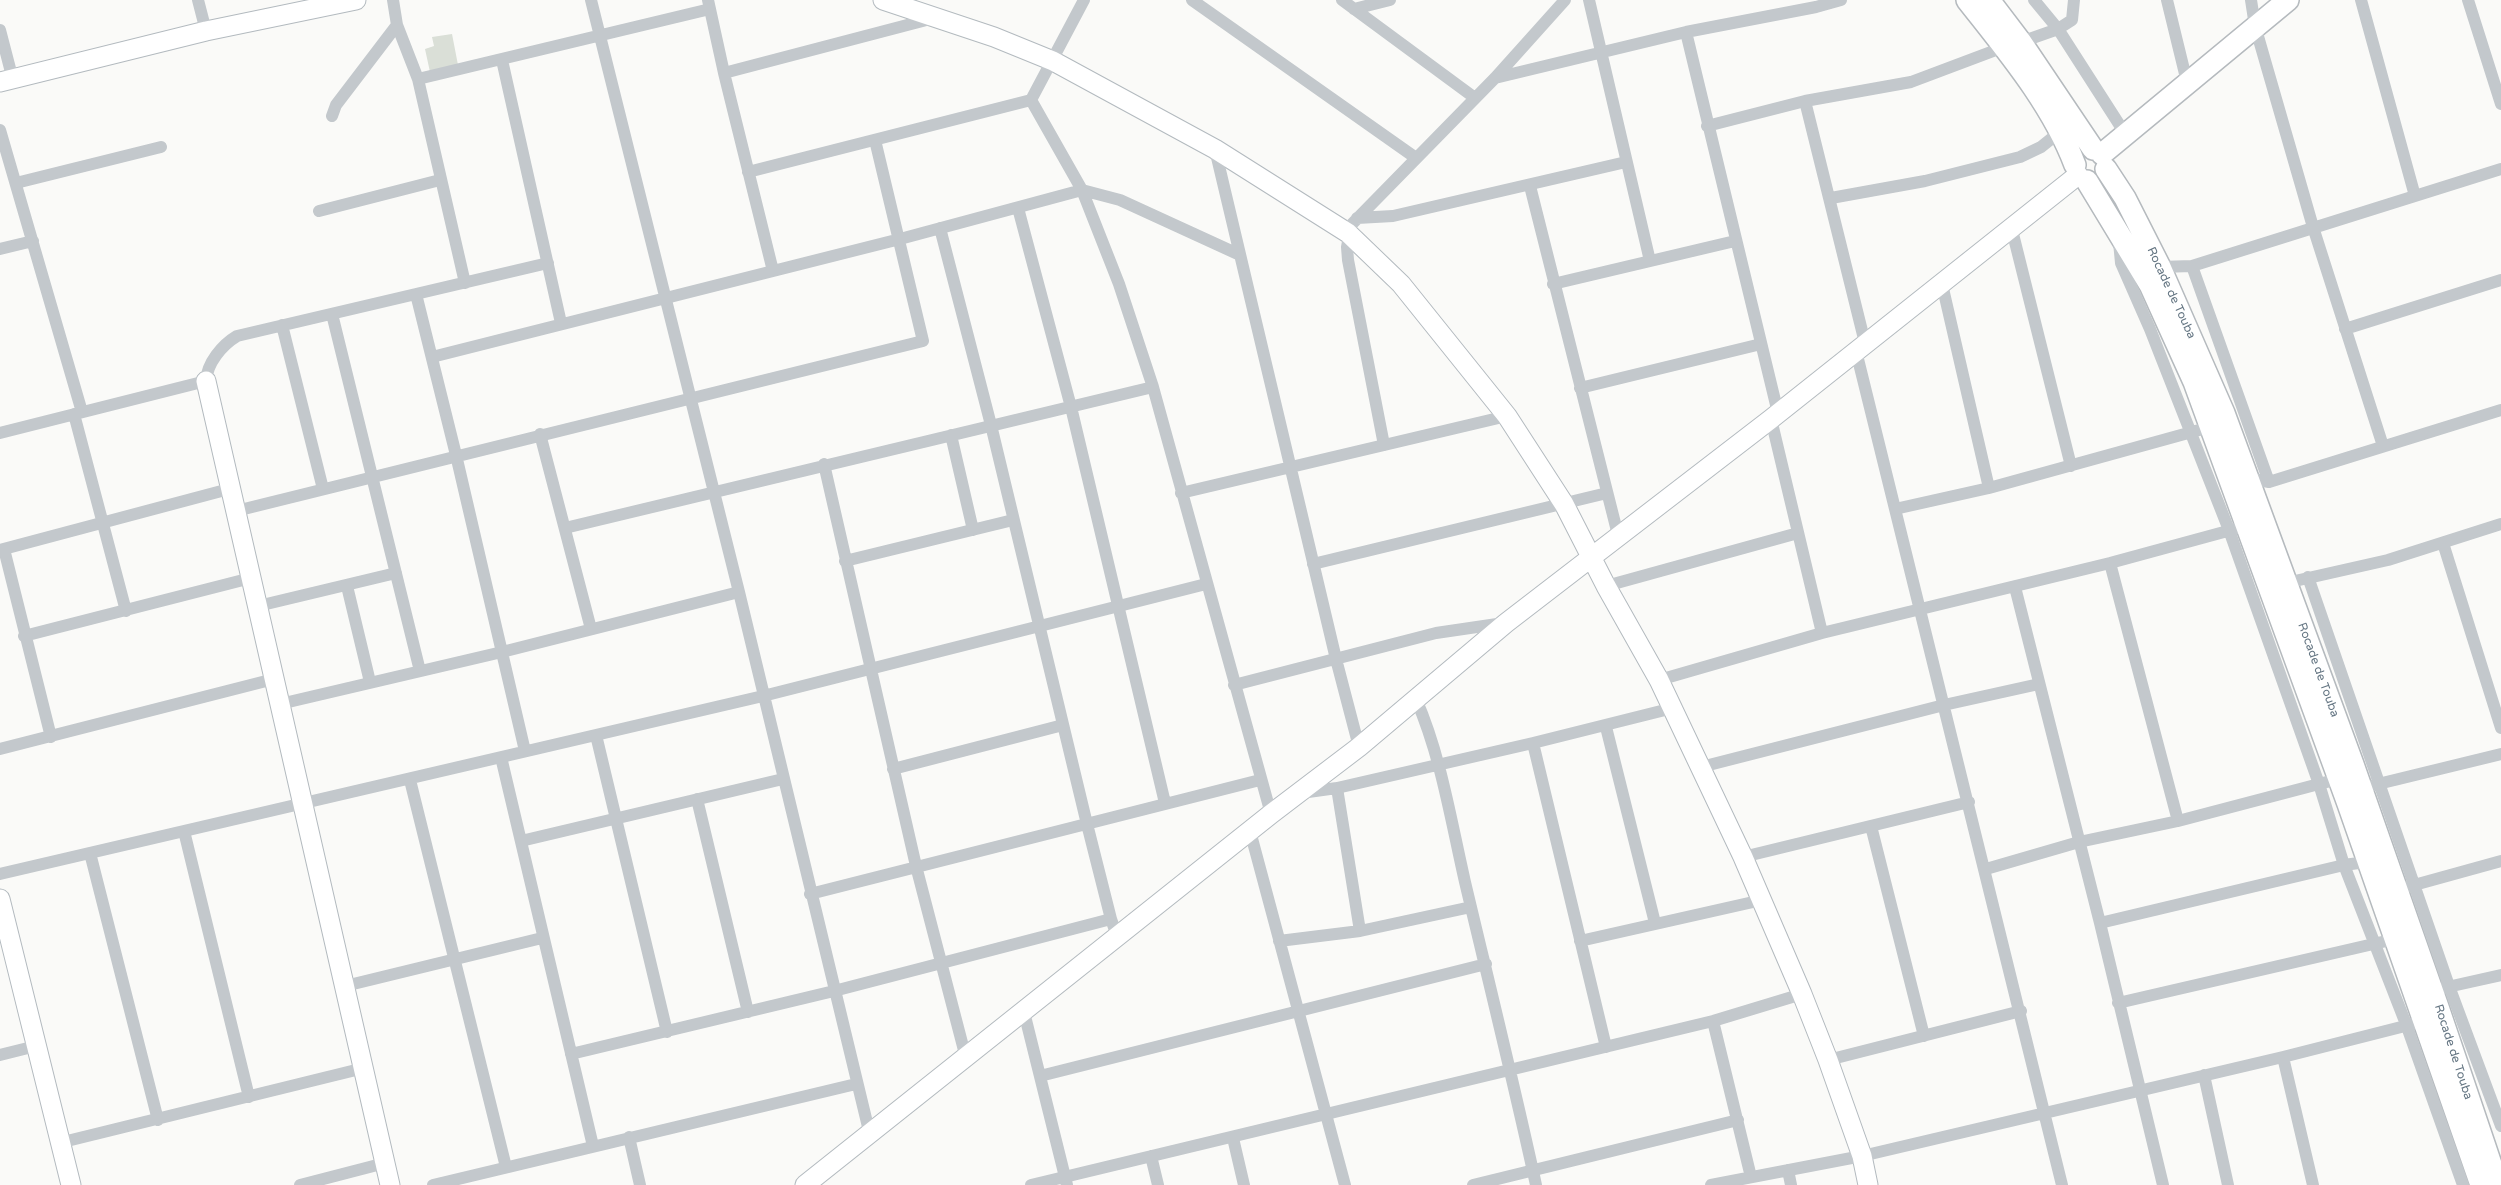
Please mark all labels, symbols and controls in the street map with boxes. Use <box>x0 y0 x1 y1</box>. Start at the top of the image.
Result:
street label: Rocade de Touba <box>2143 245 2199 341</box>
street label: Rocade de Touba <box>2294 621 2342 719</box>
street label: Rocade de Touba <box>2431 1003 2475 1101</box>

